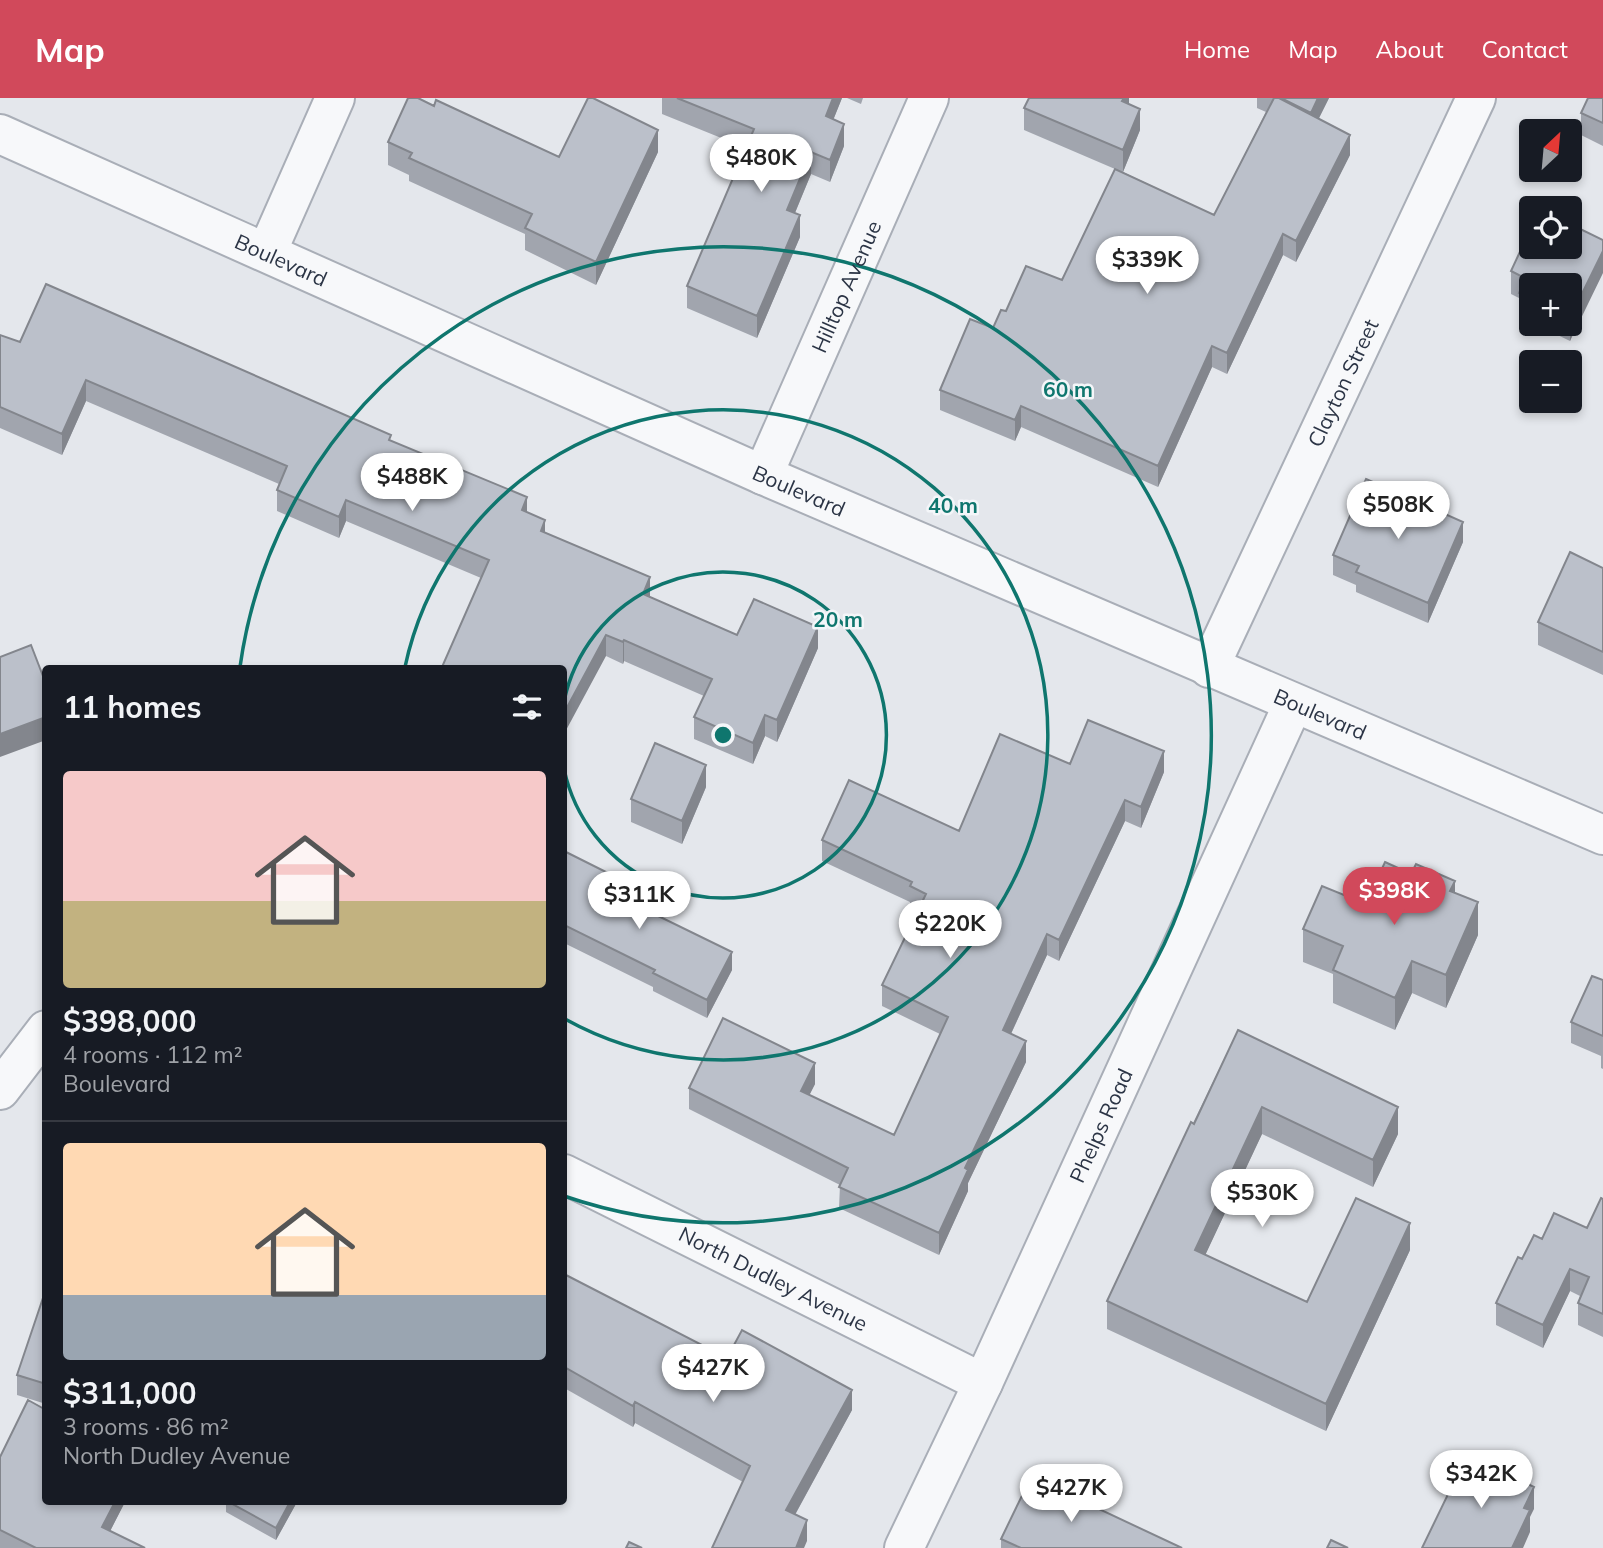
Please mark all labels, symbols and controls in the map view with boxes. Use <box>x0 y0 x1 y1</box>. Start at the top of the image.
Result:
text: Map <box>35 29 105 70</box>
text: Home <box>1184 34 1250 64</box>
text: Map <box>1288 34 1338 64</box>
text: About <box>1376 34 1444 64</box>
text: Contact <box>1482 34 1568 64</box>
north arrow <box>1519 119 1582 182</box>
map controls <box>1519 119 1582 413</box>
pin: $480K <box>712 134 810 194</box>
text: $480K <box>726 142 796 171</box>
button: locate <box>1519 196 1582 259</box>
street label: Hilltop Avenue <box>806 216 886 357</box>
street label: Boulevard <box>231 228 331 292</box>
pin: $339K <box>1098 236 1196 296</box>
text: $339K <box>1112 244 1182 273</box>
button: + <box>1519 273 1582 336</box>
street label: Clayton Street <box>1301 315 1384 451</box>
button: − <box>1519 350 1582 413</box>
text: 60 m <box>1043 376 1093 402</box>
pin: $488K <box>363 454 461 513</box>
street label: Boulevard <box>749 459 849 522</box>
text: $488K <box>377 461 447 490</box>
pin: $508K <box>1349 482 1447 541</box>
text: $508K <box>1363 489 1433 518</box>
text: 40 m <box>928 492 978 518</box>
text: 20 m <box>813 606 863 632</box>
street label: Boulevard <box>1270 682 1371 745</box>
text: 11 homes <box>63 688 202 726</box>
icon: filters <box>508 688 546 726</box>
centre of rings <box>711 723 735 747</box>
icon: home <box>242 817 368 943</box>
pin: $398K <box>1345 868 1443 927</box>
pin: $311K <box>590 872 688 931</box>
text: $398K <box>1359 875 1429 904</box>
text: $311K <box>604 879 674 908</box>
pin: $220K <box>901 900 999 960</box>
text: $220K <box>915 908 985 937</box>
text: $398,000 <box>63 1002 196 1040</box>
text: 4 rooms · 112 m² <box>63 1040 243 1069</box>
street label: Phelps Road <box>1063 1064 1138 1187</box>
text: Boulevard <box>63 1069 171 1098</box>
pin: $530K <box>1213 1170 1311 1229</box>
text: $530K <box>1227 1177 1297 1206</box>
icon: home <box>242 1189 368 1315</box>
street label: North Dudley Avenue <box>675 1220 872 1336</box>
pin: $427K <box>664 1344 762 1404</box>
text: $427K <box>678 1352 748 1381</box>
text: $311,000 <box>63 1374 196 1412</box>
text: 3 rooms · 86 m² <box>63 1412 229 1441</box>
text: North Dudley Avenue <box>63 1441 290 1470</box>
pin: $342K <box>1432 1450 1530 1510</box>
text: $342K <box>1446 1458 1516 1487</box>
pin: $427K <box>1022 1464 1120 1524</box>
text: $427K <box>1036 1472 1106 1501</box>

